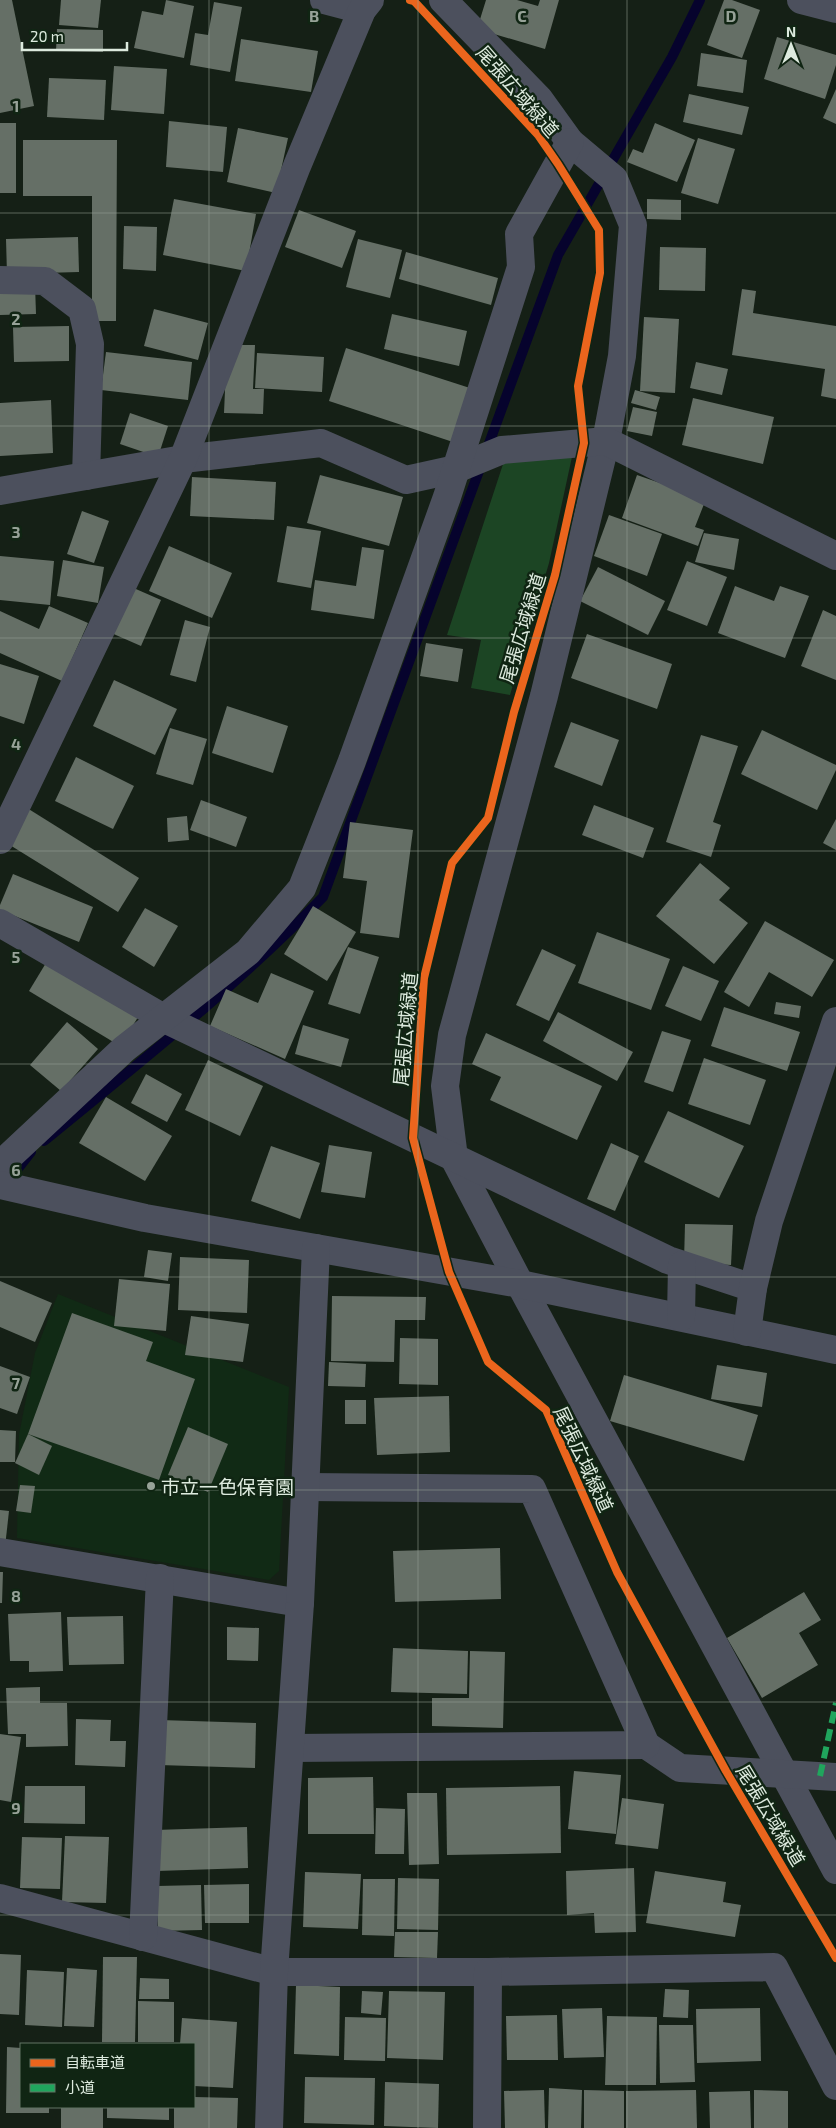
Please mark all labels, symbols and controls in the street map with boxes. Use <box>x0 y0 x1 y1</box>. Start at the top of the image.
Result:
text: B <box>309 6 319 25</box>
text: C <box>517 6 527 25</box>
text: D <box>726 6 737 25</box>
scale bar <box>22 20 128 52</box>
north arrow <box>766 20 816 70</box>
text: N <box>786 23 796 40</box>
text: 20 m <box>30 27 64 45</box>
street label: 尾張広域緑道 <box>472 40 564 142</box>
text: 1 <box>13 96 19 115</box>
text: 2 <box>11 309 21 328</box>
text: 3 <box>11 522 21 541</box>
street label: 尾張広域緑道 <box>494 570 550 686</box>
text: 4 <box>11 734 21 753</box>
text: 5 <box>12 947 21 966</box>
street label: 尾張広域緑道 <box>389 971 421 1087</box>
text: 6 <box>11 1160 21 1179</box>
text: 7 <box>12 1373 21 1392</box>
street label: 尾張広域緑道 <box>549 1402 619 1516</box>
place label: 市立一色保育園 <box>161 1475 294 1498</box>
marker: 市立一色保育園 <box>145 1480 157 1492</box>
text: 8 <box>11 1586 21 1605</box>
street label: 尾張広域緑道 <box>732 1760 810 1870</box>
text: 9 <box>11 1798 21 1817</box>
legend <box>20 2043 195 2108</box>
text: 自転車道 <box>65 2053 125 2071</box>
text: 小道 <box>65 2078 95 2096</box>

